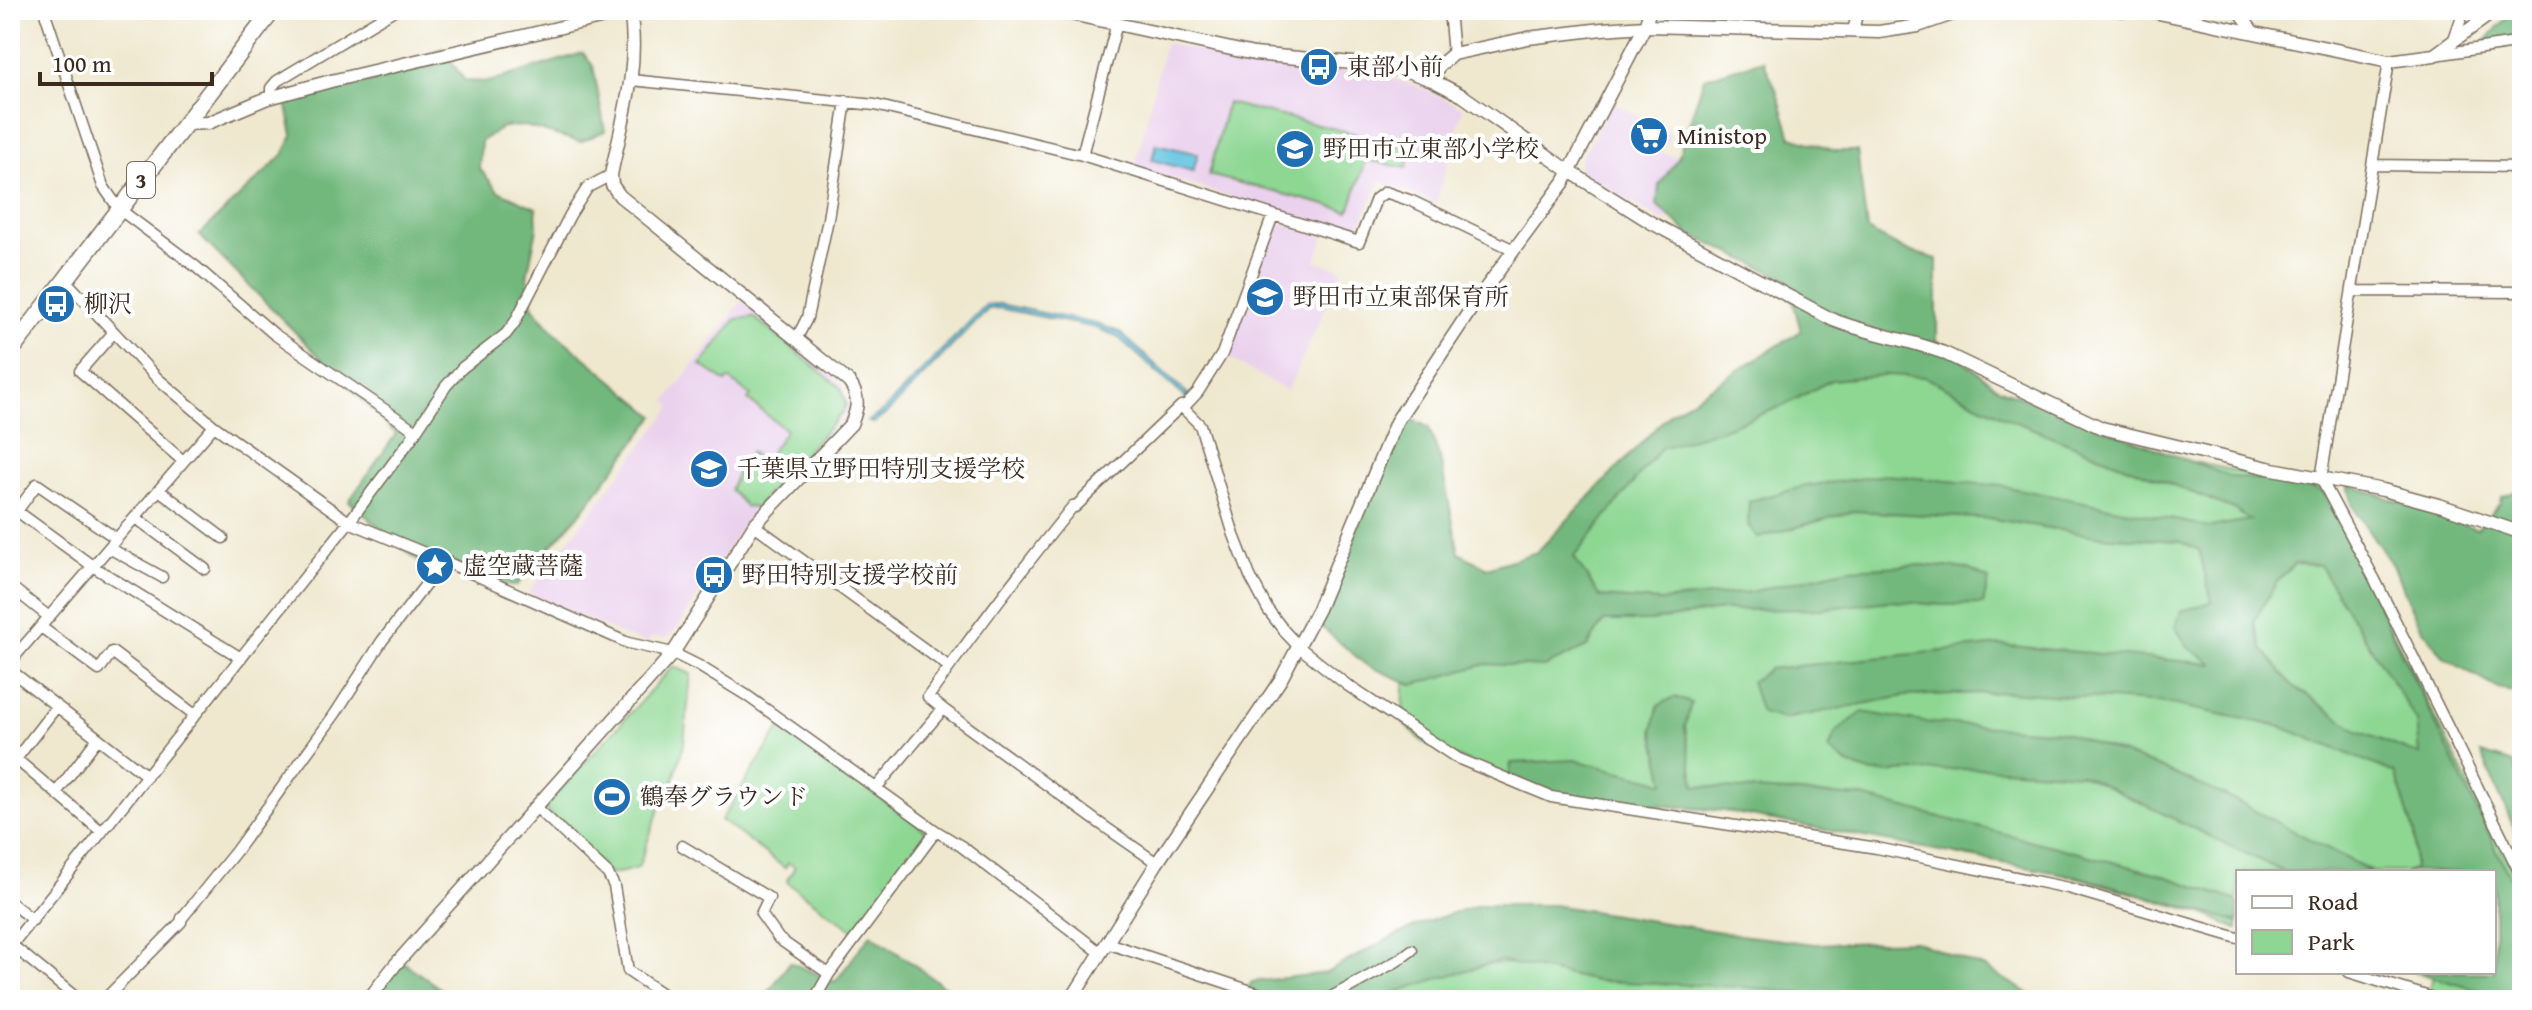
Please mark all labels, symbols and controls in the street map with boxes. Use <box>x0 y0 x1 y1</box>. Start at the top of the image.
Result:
scale bar <box>40 36 212 86</box>
text: 100 m <box>52 46 112 81</box>
bus stop icon: 東部小前 <box>1298 46 1340 88</box>
place label: 東部小前 <box>1347 49 1443 84</box>
supermarket icon: Ministop <box>1628 115 1670 157</box>
place label: Ministop <box>1677 118 1767 153</box>
school or university icon: 野田市立東部小学校 <box>1274 128 1316 170</box>
place label: 野田市立東部小学校 <box>1323 131 1539 166</box>
road number: 3 <box>127 162 155 198</box>
school or university icon: 野田市立東部保育所 <box>1244 276 1286 318</box>
place label: 野田市立東部保育所 <box>1293 279 1509 314</box>
bus stop icon: 柳沢 <box>35 283 77 325</box>
place label: 柳沢 <box>84 286 132 321</box>
school or university icon: 千葉県立野田特別支援学校 <box>688 448 730 490</box>
place label: 千葉県立野田特別支援学校 <box>737 451 1025 486</box>
place icon: 虚空蔵菩薩 <box>414 545 456 587</box>
place label: 虚空蔵菩薩 <box>463 548 583 583</box>
bus stop icon: 野田特別支援学校前 <box>693 554 735 596</box>
place label: 野田特別支援学校前 <box>742 557 958 592</box>
sports icon: 鶴奉グラウンド <box>591 776 633 818</box>
place label: 鶴奉グラウンド <box>640 779 808 814</box>
legend <box>2236 870 2496 974</box>
text: Road <box>2308 884 2358 919</box>
text: Park <box>2308 924 2355 959</box>

